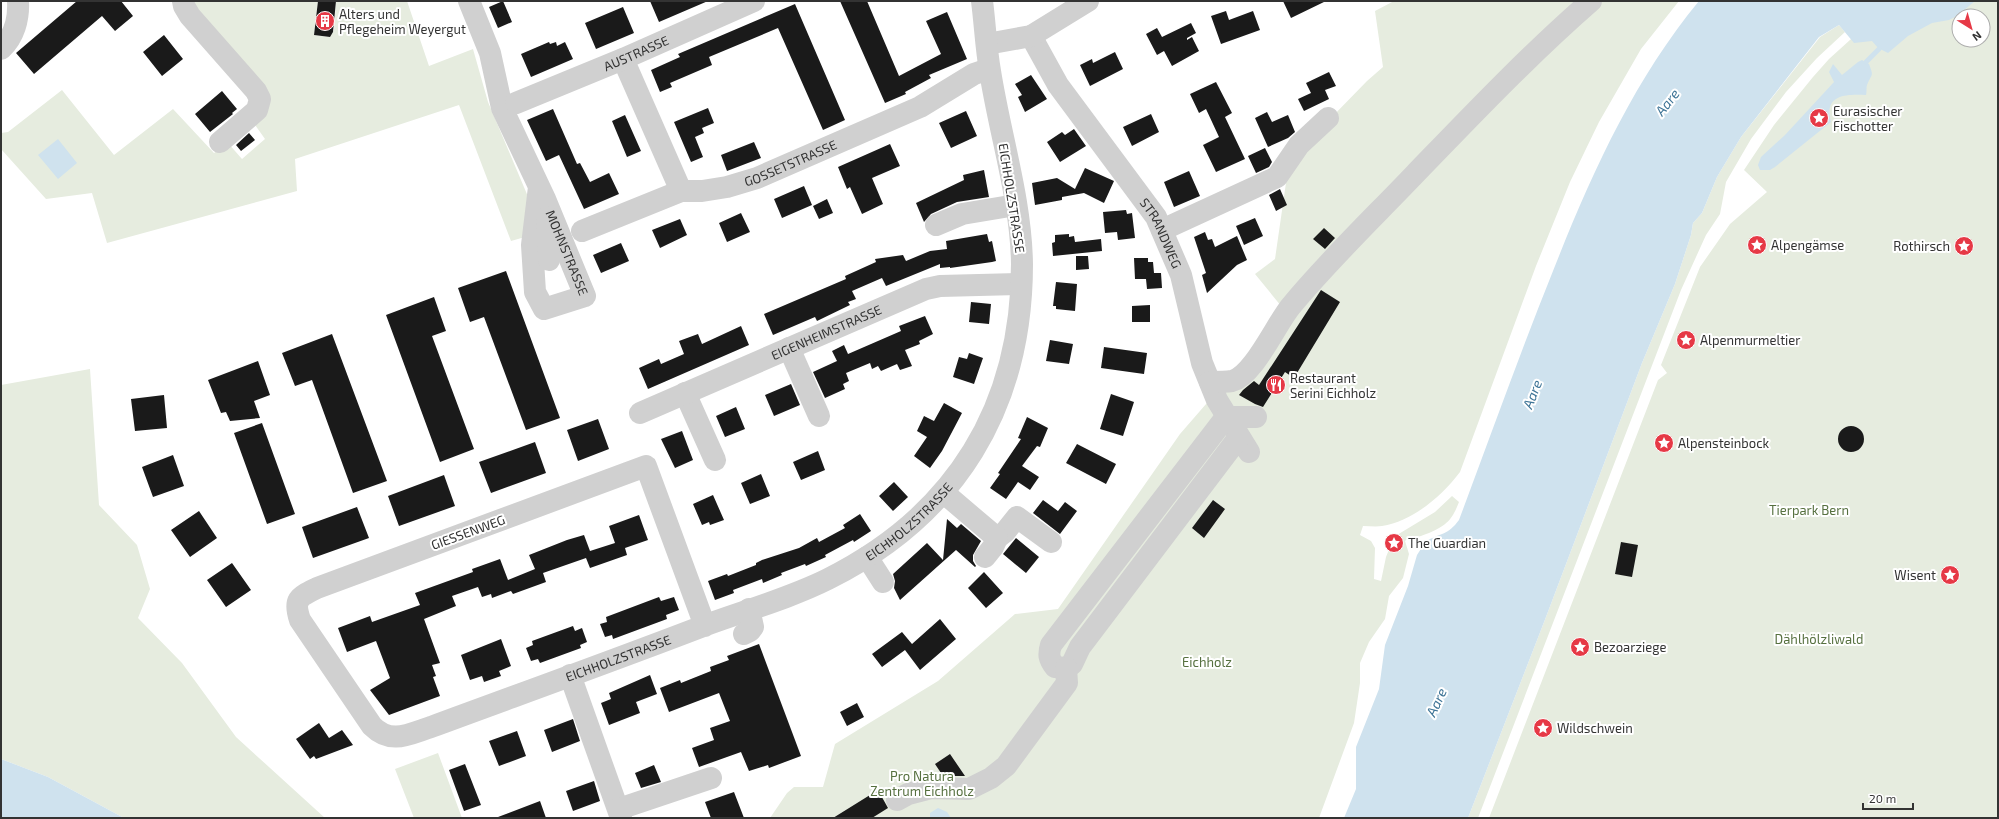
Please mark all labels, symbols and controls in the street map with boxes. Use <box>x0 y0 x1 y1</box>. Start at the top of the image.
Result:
place label: Alters und Pflegeheim Weyergut <box>339 6 466 37</box>
north arrow <box>1951 8 1991 48</box>
building icon: Alters und Pflegeheim Weyergut <box>314 10 336 32</box>
text: N <box>1970 29 1984 44</box>
street label: AUSTRASSE <box>601 32 671 74</box>
water label: Aare <box>1651 85 1683 120</box>
place label: Eurasischer Fischotter <box>1833 103 1903 134</box>
place icon: Eurasischer Fischotter <box>1808 107 1830 129</box>
street label: GOSSETSTRASSE <box>742 136 839 189</box>
street label: EICHHOLZSTRASSE <box>995 142 1029 254</box>
street label: STRANDWEG <box>1137 195 1185 271</box>
street label: MOHNSTRASSE <box>542 208 592 298</box>
place icon: Alpengämse <box>1746 234 1768 256</box>
place icon: Rothirsch <box>1953 235 1975 257</box>
place label: Alpengämse <box>1771 237 1844 253</box>
place label: Rothirsch <box>1893 238 1950 254</box>
street label: EIGENHEIMSTRASSE <box>768 301 884 363</box>
place icon: Alpenmurmeltier <box>1675 329 1697 351</box>
place label: Alpenmurmeltier <box>1700 332 1801 348</box>
place label: Restaurant Serini Eichholz <box>1290 370 1376 401</box>
restaurant icon: Restaurant Serini Eichholz <box>1265 374 1287 396</box>
water label: Aare <box>1518 377 1545 412</box>
place icon: Alpensteinbock <box>1653 432 1675 454</box>
place label: Alpensteinbock <box>1678 435 1769 451</box>
street label: EICHHOLZSTRASSE <box>862 479 956 564</box>
park label: Tierpark Bern <box>1769 502 1849 518</box>
street label: GIESSENWEG <box>429 511 507 553</box>
place icon: The Guardian <box>1383 532 1405 554</box>
place label: The Guardian <box>1408 535 1486 551</box>
place icon: Wisent <box>1939 564 1961 586</box>
place label: Wisent <box>1894 567 1936 583</box>
street label: EICHHOLZSTRASSE <box>563 631 673 685</box>
park label: Dählhölzliwald <box>1775 631 1863 647</box>
place icon: Bezoarziege <box>1569 636 1591 658</box>
place label: Bezoarziege <box>1594 639 1666 655</box>
park label: Eichholz <box>1182 654 1232 670</box>
water label: Aare <box>1422 685 1450 720</box>
place icon: Wildschwein <box>1532 717 1554 739</box>
place label: Wildschwein <box>1557 720 1633 736</box>
park label: Pro Natura Zentrum Eichholz <box>870 768 974 799</box>
scale bar <box>1863 785 1913 811</box>
text: 20 m <box>1869 791 1896 805</box>

